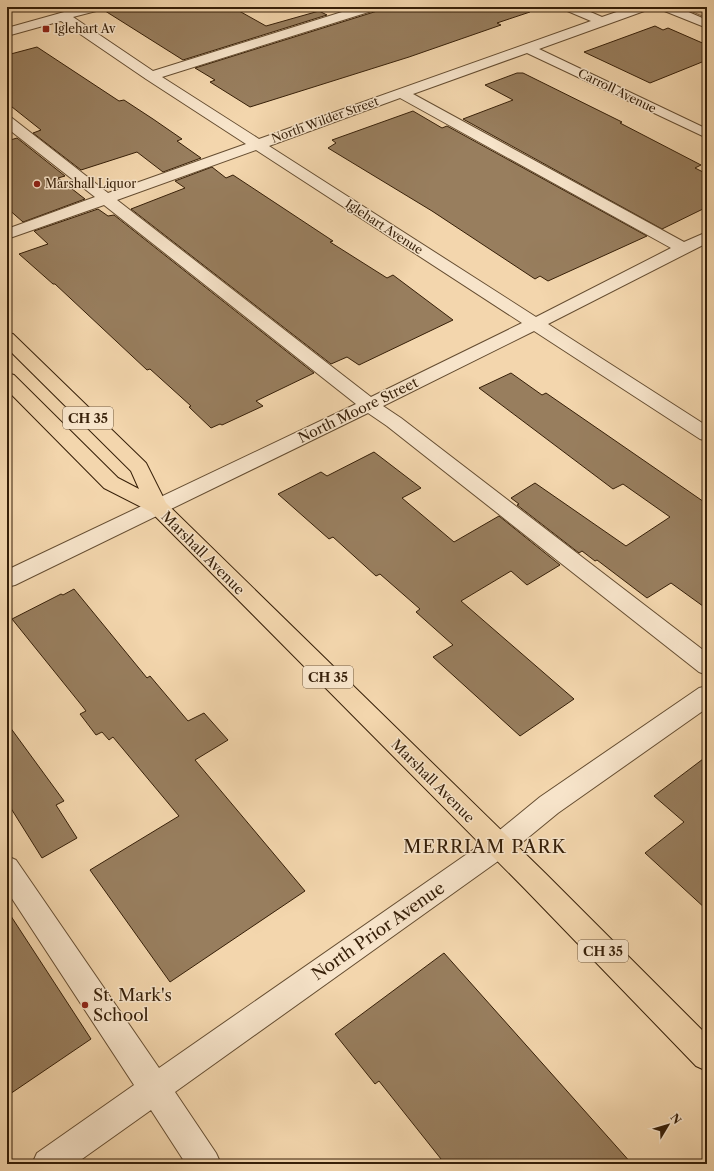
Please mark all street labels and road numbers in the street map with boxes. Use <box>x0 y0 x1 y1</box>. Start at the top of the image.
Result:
street label: Carroll Avenue <box>576 65 659 116</box>
street label: North Wilder Street <box>269 93 381 146</box>
street label: Iglehart Avenue <box>343 196 426 257</box>
street label: North Moore Street <box>295 373 421 447</box>
road number: CH 35 <box>63 407 113 429</box>
street label: Marshall Avenue <box>157 507 249 599</box>
road number: CH 35 <box>303 666 353 688</box>
street label: Marshall Avenue <box>387 735 479 827</box>
street label: North Prior Avenue <box>308 878 448 984</box>
road number: CH 35 <box>578 940 628 962</box>

